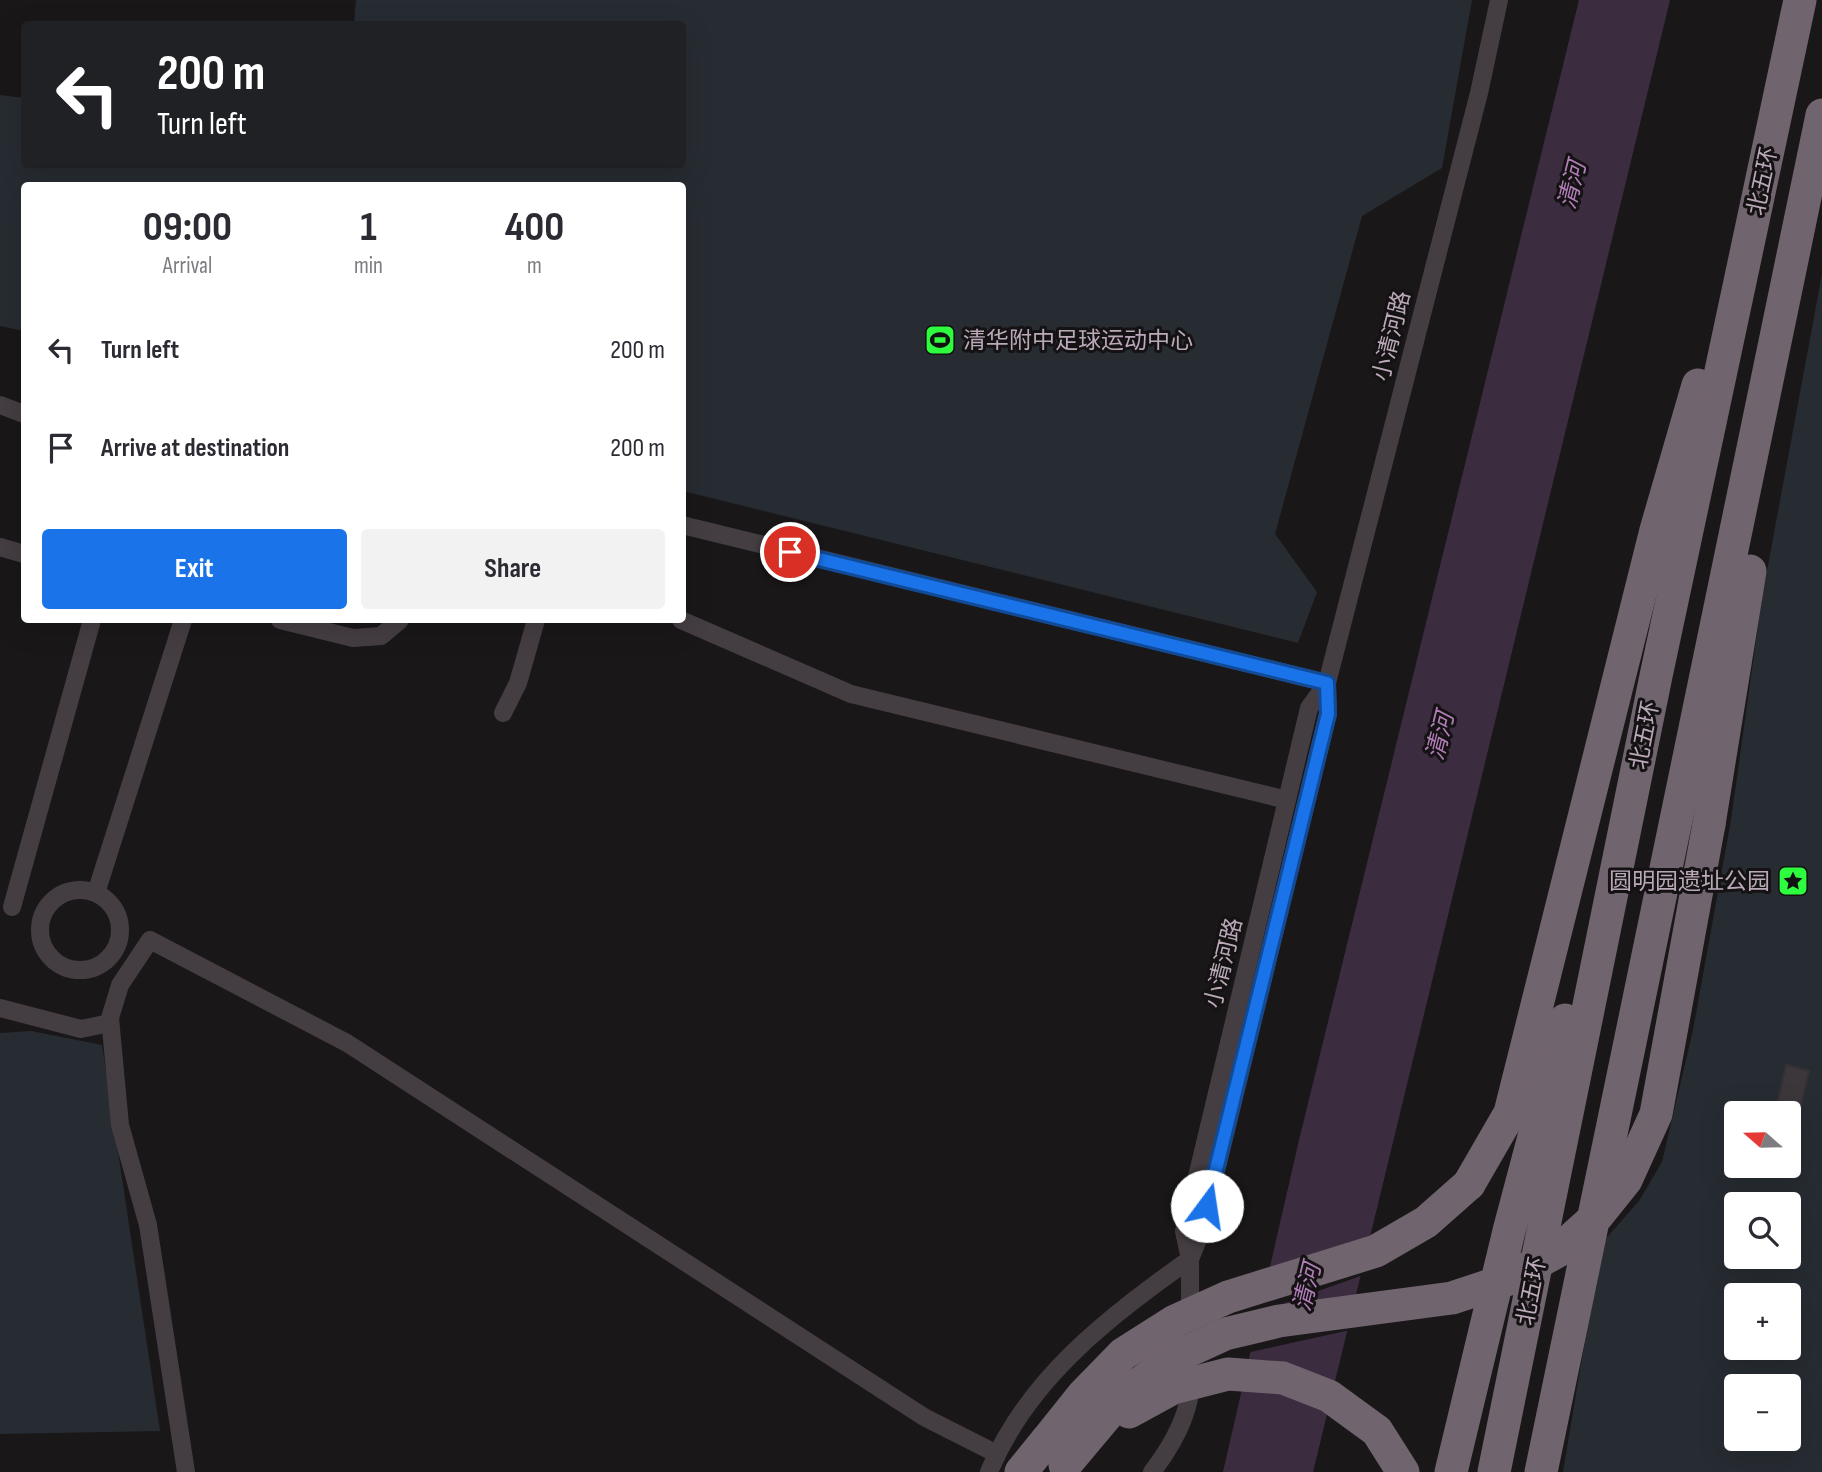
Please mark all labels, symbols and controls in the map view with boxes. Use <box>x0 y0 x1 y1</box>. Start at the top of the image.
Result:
text: 200 m <box>157 45 265 104</box>
icon: left <box>42 49 133 140</box>
text: Turn left <box>157 105 247 144</box>
street label: 北五环 <box>1742 145 1784 218</box>
water label: 清河 <box>1553 154 1593 212</box>
text: 09:00 <box>143 202 232 253</box>
text: 1 <box>360 202 377 253</box>
text: 400 <box>505 202 564 253</box>
text: Arrival <box>163 252 212 280</box>
text: min <box>354 252 383 280</box>
text: m <box>527 252 542 280</box>
street label: 小清河路 <box>1367 288 1417 384</box>
sports icon: 清华附中足球运动中心 <box>923 323 957 357</box>
place label: 清华附中足球运动中心 <box>963 327 1193 355</box>
icon: left <box>42 331 80 369</box>
text: Turn left <box>101 335 179 366</box>
text: 200 m <box>610 335 665 366</box>
icon: arrive <box>42 429 80 467</box>
text: Arrive at destination <box>101 433 289 464</box>
text: 200 m <box>610 433 665 464</box>
pin <box>760 522 820 582</box>
button: Exit <box>42 529 347 609</box>
button: Share <box>361 529 665 609</box>
icon: arrive <box>771 533 809 571</box>
street label: 北五环 <box>1625 699 1665 772</box>
water label: 清河 <box>1421 705 1461 763</box>
place icon: 圆明园遗址公园 <box>1776 864 1810 898</box>
place label: 圆明园遗址公园 <box>1609 868 1770 896</box>
street label: 小清河路 <box>1199 915 1249 1011</box>
north arrow <box>1724 1101 1801 1178</box>
map controls <box>1724 1101 1801 1451</box>
position arrow <box>1170 1169 1244 1243</box>
button: search <box>1724 1192 1801 1269</box>
street label: 北五环 <box>1512 1255 1552 1328</box>
water label: 清河 <box>1288 1256 1328 1314</box>
button: + <box>1724 1283 1801 1360</box>
button: − <box>1724 1374 1801 1451</box>

